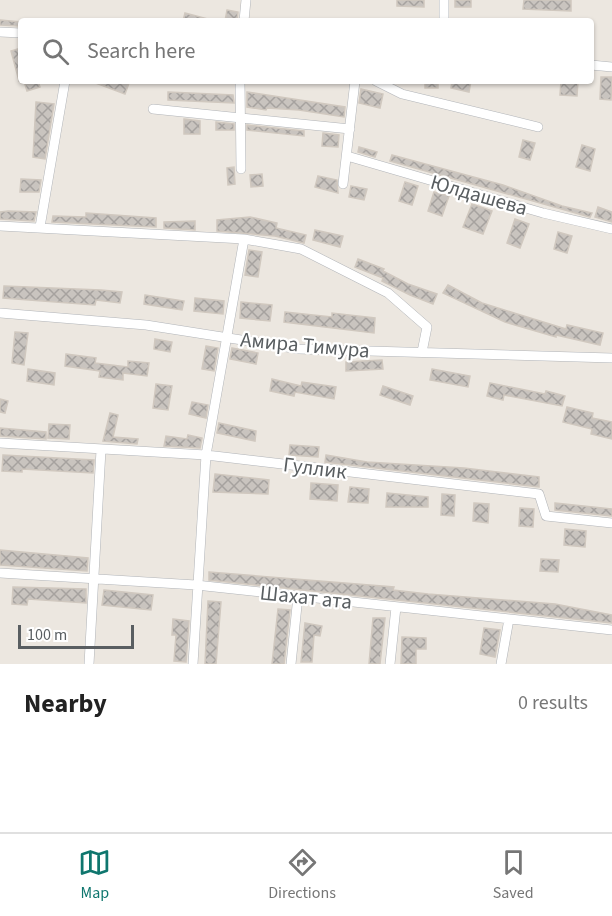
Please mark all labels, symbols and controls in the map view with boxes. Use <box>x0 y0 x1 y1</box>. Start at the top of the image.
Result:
search box <box>18 18 594 84</box>
icon: search <box>39 35 72 68</box>
text: Search here <box>87 35 195 67</box>
street label: Юлдашева <box>427 167 531 223</box>
street label: Амира Тимура <box>239 324 371 366</box>
street label: Гуллик <box>282 449 349 487</box>
street label: Шахат ата <box>258 577 354 617</box>
scale bar <box>18 622 134 650</box>
text: 100 m <box>27 624 67 646</box>
text: Nearby <box>24 685 107 722</box>
text: 0 results <box>518 689 588 717</box>
tab: Map <box>78 846 111 904</box>
tab: Directions <box>268 846 336 904</box>
tab: Saved <box>493 846 534 904</box>

